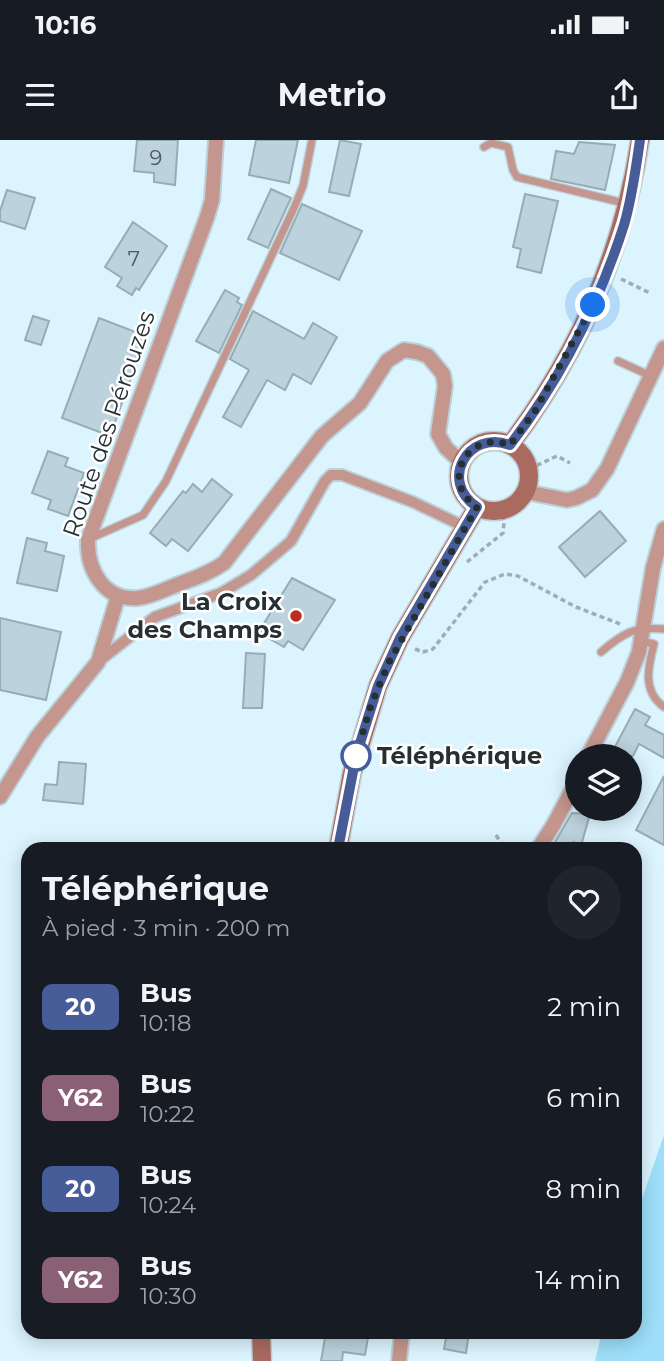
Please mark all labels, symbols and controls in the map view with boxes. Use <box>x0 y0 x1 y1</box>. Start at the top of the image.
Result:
text: 10:16 <box>35 9 96 41</box>
text: Metrio <box>278 75 386 114</box>
icon: menu <box>21 76 59 114</box>
icon: share <box>605 76 643 114</box>
house number: 9 <box>150 145 162 170</box>
house number: 7 <box>128 246 140 271</box>
your location <box>575 287 610 322</box>
street label: Route des Pérouzes <box>56 307 161 541</box>
place label: La Croix des Champs <box>127 587 283 644</box>
marker: La Croix des Champs <box>288 608 304 624</box>
marker: Téléphérique <box>341 741 371 771</box>
place label: Téléphérique <box>377 741 542 770</box>
map controls <box>565 744 642 821</box>
button: layers <box>565 744 642 821</box>
button: heart <box>547 865 621 939</box>
text: Téléphérique <box>42 868 269 908</box>
text: À pied · 3 min · 200 m <box>42 914 291 942</box>
text: Bus <box>140 977 192 1009</box>
text: 2 min <box>547 991 621 1023</box>
text: 20 <box>65 992 96 1021</box>
text: 10:18 <box>140 1009 191 1037</box>
text: Bus <box>140 1068 192 1100</box>
text: 6 min <box>546 1082 621 1114</box>
text: Y62 <box>58 1083 103 1112</box>
text: 10:22 <box>140 1100 195 1128</box>
text: Bus <box>140 1159 192 1191</box>
text: 8 min <box>545 1173 621 1205</box>
text: 20 <box>65 1174 96 1203</box>
text: 10:24 <box>140 1191 196 1219</box>
text: Bus <box>140 1250 192 1282</box>
text: 14 min <box>535 1264 621 1296</box>
text: Y62 <box>58 1265 103 1294</box>
text: 10:30 <box>140 1282 197 1310</box>

